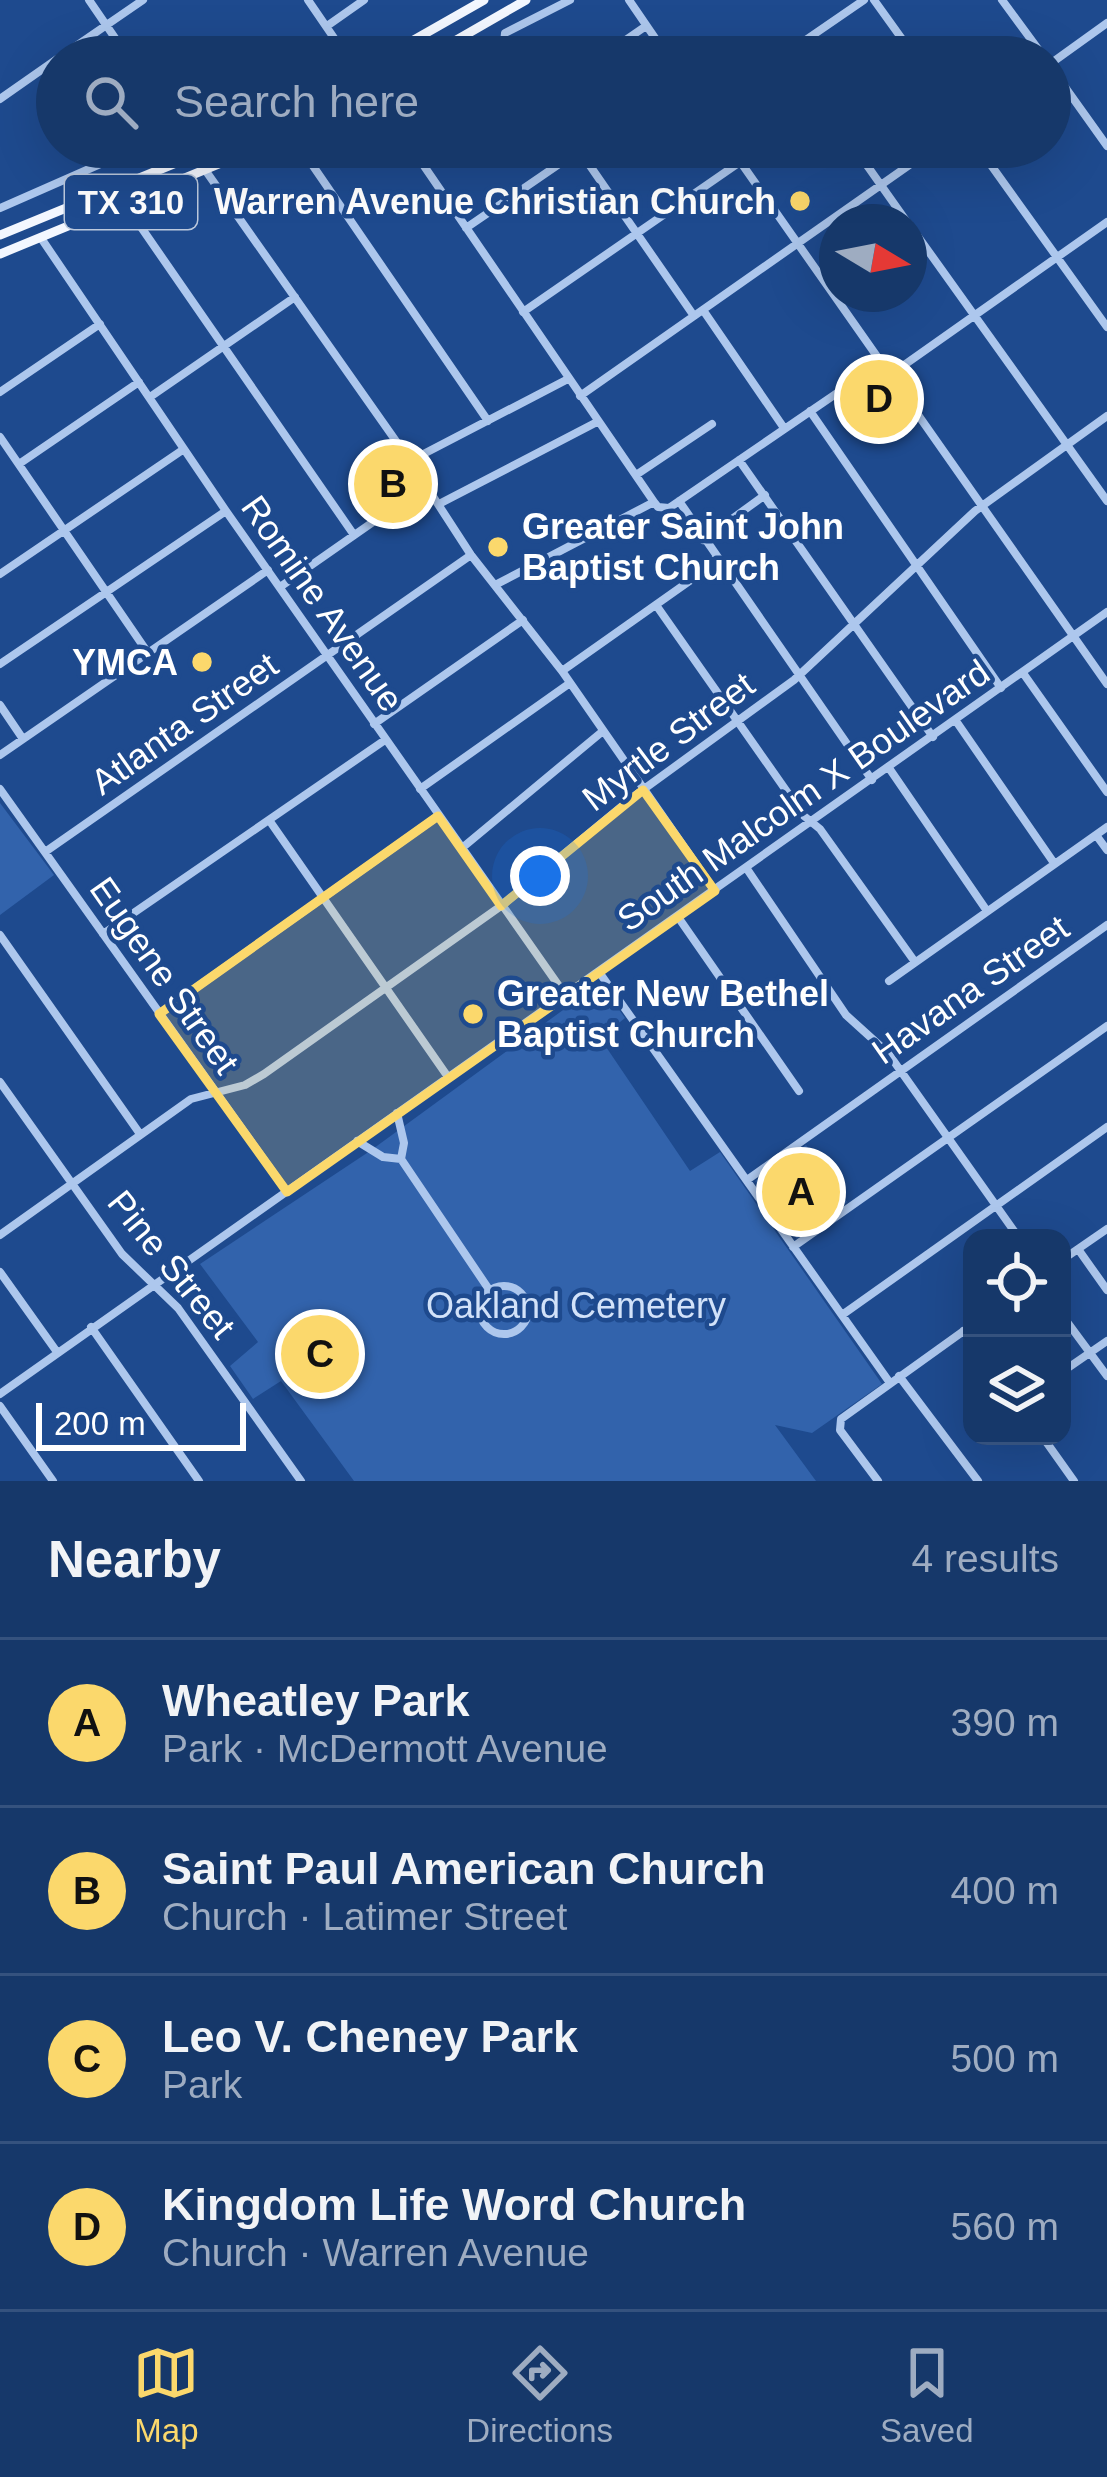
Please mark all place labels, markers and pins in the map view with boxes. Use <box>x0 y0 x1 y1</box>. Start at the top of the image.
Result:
place label: Warren Avenue Christian Church <box>214 181 776 222</box>
marker: Warren Avenue Christian Church <box>787 188 813 214</box>
pin: D <box>840 354 918 444</box>
pin: B <box>354 439 432 529</box>
place label: Greater Saint John Baptist Church <box>522 506 844 588</box>
marker: Greater Saint John Baptist Church <box>485 534 511 560</box>
place label: YMCA <box>72 642 178 683</box>
marker: YMCA <box>189 649 215 675</box>
place label: Greater New Bethel Baptist Church <box>497 973 829 1055</box>
marker: Greater New Bethel Baptist Church <box>460 1001 486 1027</box>
pin: A <box>762 1147 840 1237</box>
pin: C <box>281 1309 359 1399</box>

